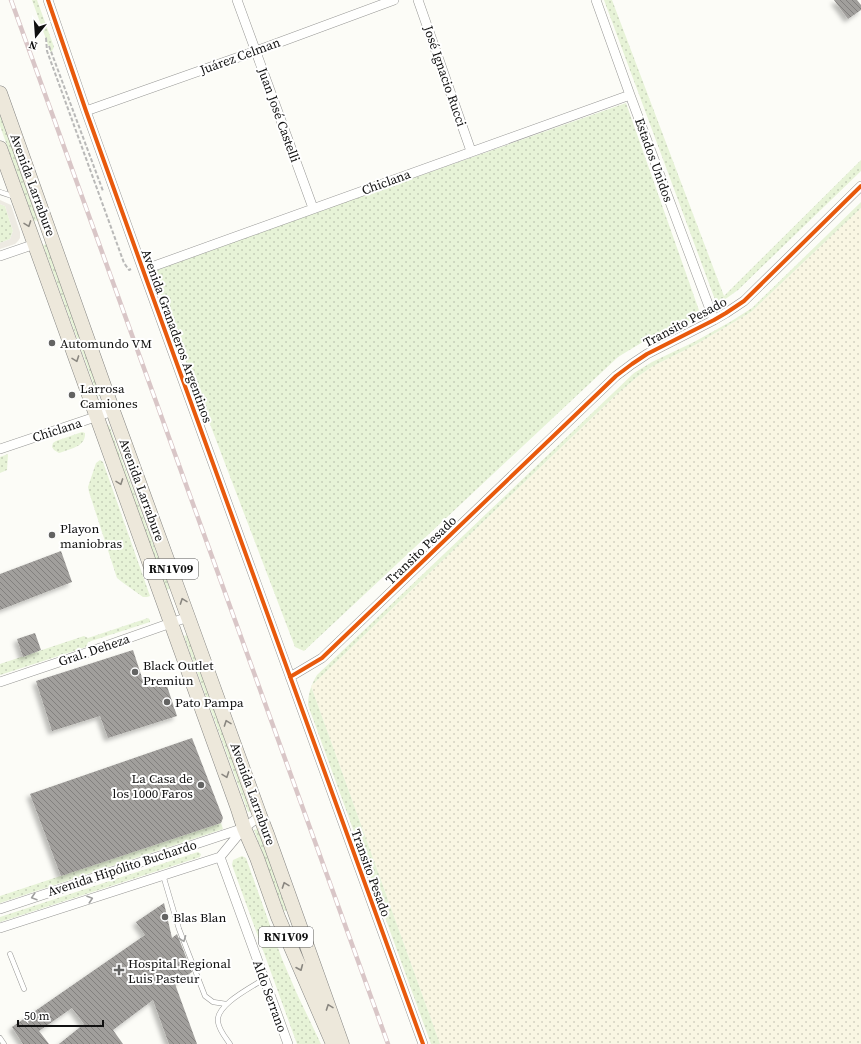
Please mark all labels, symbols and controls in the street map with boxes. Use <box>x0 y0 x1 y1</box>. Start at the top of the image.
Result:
north arrow <box>16 16 56 56</box>
street label: José Ignacio Rucci <box>419 22 470 129</box>
street label: Juárez Celman <box>197 34 283 79</box>
text: N <box>27 37 39 53</box>
street label: Juan José Castelli <box>254 64 304 165</box>
street label: Estados Unidos <box>631 116 677 205</box>
street label: Avenida Larrabure <box>7 131 60 239</box>
street label: Chiclana <box>359 165 413 199</box>
one-way arrow <box>23 220 31 227</box>
street label: Avenida Granaderos Argentinos <box>138 247 217 426</box>
street label: Transito Pesado <box>640 293 730 351</box>
place label: Automundo VM <box>60 335 152 352</box>
marker: Automundo VM <box>47 338 57 348</box>
one-way arrow <box>72 356 80 363</box>
place label: Larrosa Camiones <box>80 380 138 412</box>
marker: Larrosa Camiones <box>67 390 77 400</box>
street label: Chiclana <box>30 414 84 446</box>
street label: Avenida Larrabure <box>116 436 169 544</box>
one-way arrow <box>115 478 124 485</box>
street label: Transito Pesado <box>382 512 460 588</box>
place label: Playon maniobras <box>60 520 122 552</box>
marker: Playon maniobras <box>47 530 57 540</box>
road number: RN1V09 <box>144 559 198 579</box>
one-way arrow <box>179 598 187 605</box>
street label: Gral. Deheza <box>56 630 132 670</box>
place label: Black Outlet Premiun <box>143 657 214 689</box>
marker: Black Outlet Premiun <box>130 667 140 677</box>
place label: Pato Pampa <box>175 694 244 711</box>
marker: Pato Pampa <box>162 697 172 707</box>
one-way arrow <box>223 720 231 727</box>
street label: Avenida Larrabure <box>227 740 280 848</box>
place label: La Casa de los 1000 Faros <box>113 770 193 802</box>
one-way arrow <box>221 772 229 779</box>
marker: La Casa de los 1000 Faros <box>196 780 206 790</box>
street label: Transito Pesado <box>347 827 395 919</box>
street label: Avenida Hipólito Buchardo <box>45 836 199 900</box>
one-way arrow <box>282 881 290 888</box>
one-way arrow <box>31 893 38 901</box>
one-way arrow <box>87 895 94 904</box>
place label: Blas Blan <box>173 909 226 926</box>
marker: Blas Blan <box>160 912 170 922</box>
road number: RN1V09 <box>259 927 313 947</box>
one-way arrow <box>179 936 187 943</box>
place label: Hospital Regional Luis Pasteur <box>128 955 231 987</box>
street label: Aldo Serrano <box>249 957 291 1035</box>
marker: Hospital Regional Luis Pasteur <box>113 964 125 976</box>
one-way arrow <box>295 964 303 971</box>
scale bar <box>18 1002 103 1028</box>
one-way arrow <box>326 1004 334 1011</box>
text: 50 m <box>24 1008 50 1024</box>

